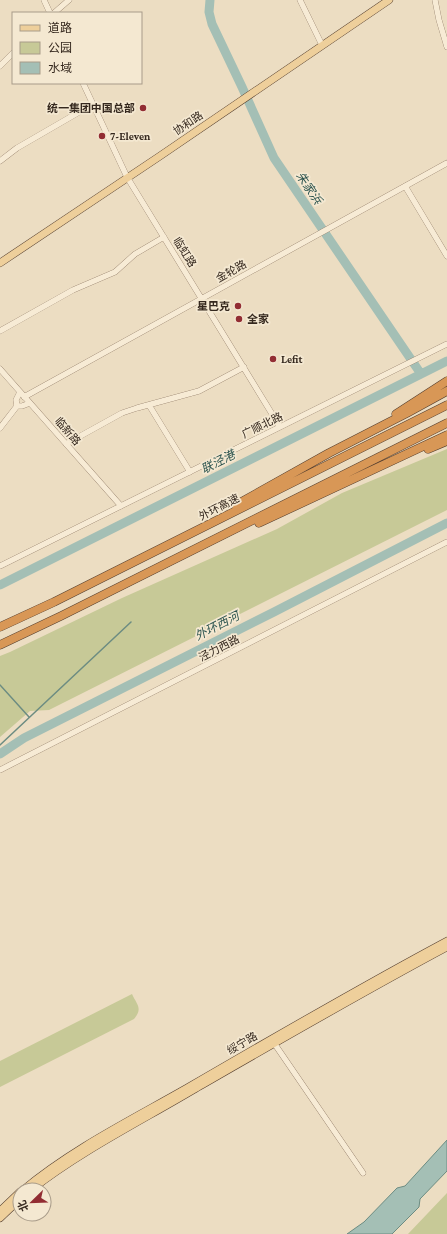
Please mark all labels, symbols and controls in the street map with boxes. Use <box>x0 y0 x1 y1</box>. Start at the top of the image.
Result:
legend <box>12 12 142 84</box>
text: 道路 <box>48 21 72 35</box>
text: 公园 <box>48 41 72 55</box>
text: 水域 <box>48 61 72 75</box>
place label: 统一集团中国总部 <box>47 102 135 114</box>
marker: 统一集团中国总部 <box>138 103 148 113</box>
street label: 协和路 <box>171 109 205 137</box>
place label: 7-Eleven <box>110 130 151 142</box>
marker: 7-Eleven <box>97 131 107 141</box>
water label: 朱家浜 <box>293 169 325 208</box>
street label: 临虹路 <box>171 235 199 269</box>
street label: 金轮路 <box>214 258 248 284</box>
place label: 星巴克 <box>197 300 230 312</box>
marker: 星巴克 <box>233 301 243 311</box>
place label: 全家 <box>247 313 269 325</box>
marker: 全家 <box>234 314 244 324</box>
place label: Lefit <box>281 353 302 365</box>
marker: Lefit <box>268 354 278 364</box>
street label: 广顺北路 <box>240 410 284 440</box>
street label: 临新路 <box>53 415 83 447</box>
water label: 联泾港 <box>199 447 239 476</box>
street label: 外环高速 <box>197 492 241 522</box>
water label: 外环西河 <box>192 608 243 643</box>
street label: 泾力西路 <box>197 633 241 663</box>
street label: 绥宁路 <box>225 1030 259 1056</box>
north arrow <box>12 1182 52 1222</box>
text: 北 <box>15 1199 30 1213</box>

